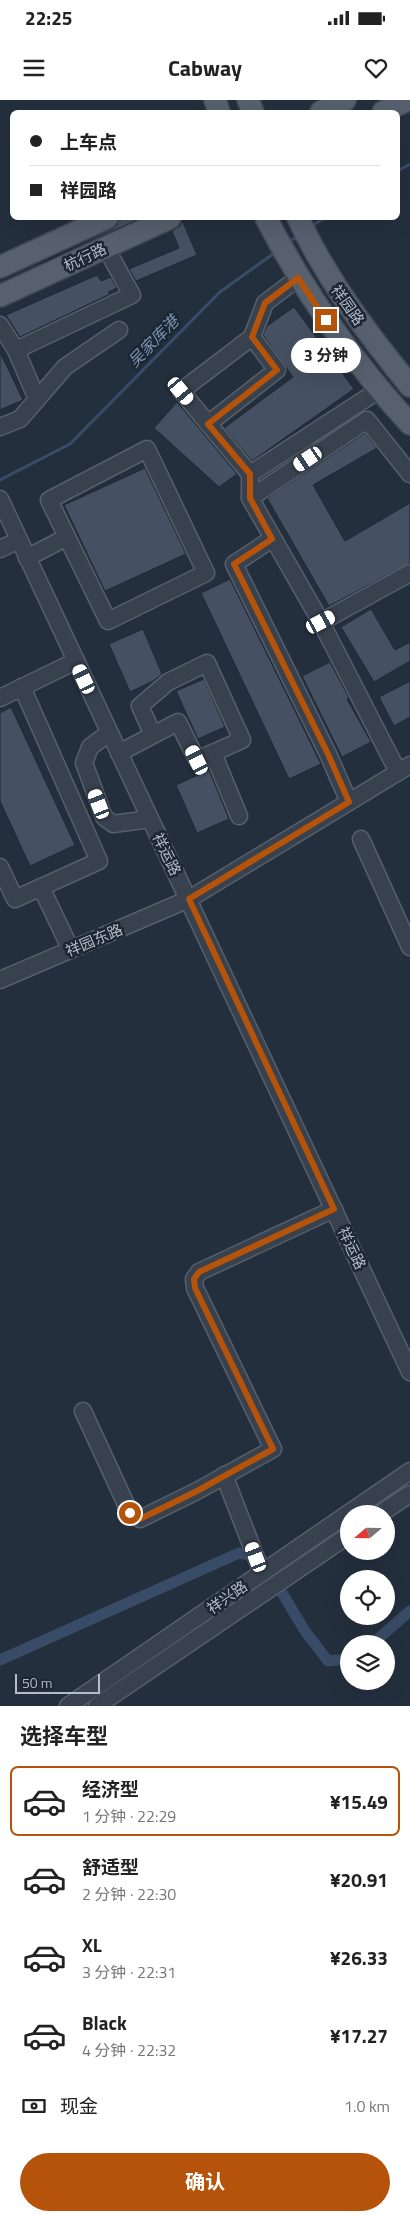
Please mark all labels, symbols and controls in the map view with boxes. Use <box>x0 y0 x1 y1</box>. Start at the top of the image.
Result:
text: 22:25 <box>25 3 72 32</box>
text: Cabway <box>168 51 242 85</box>
icon: menu <box>20 54 48 82</box>
icon: heart <box>362 54 390 82</box>
text: 上车点 <box>60 127 117 156</box>
text: 祥园路 <box>60 175 117 204</box>
street label: 杭行路 <box>60 237 110 277</box>
street label: 祥园路 <box>326 280 370 330</box>
water label: 吴家库港 <box>122 308 185 372</box>
route end <box>315 309 337 331</box>
callout: 3 分钟 <box>291 338 361 372</box>
text: 3 分钟 <box>304 343 348 367</box>
car <box>165 375 196 407</box>
car <box>291 444 324 474</box>
car <box>304 608 337 636</box>
car <box>70 662 97 696</box>
car <box>183 743 210 777</box>
car <box>86 787 111 821</box>
street label: 祥运路 <box>147 829 187 879</box>
street label: 祥园东路 <box>62 918 126 962</box>
street label: 祥运路 <box>332 1223 372 1273</box>
route start <box>119 1502 141 1524</box>
north arrow <box>340 1505 395 1560</box>
map controls <box>340 1505 395 1690</box>
car <box>243 1540 268 1574</box>
button: locate <box>340 1570 395 1625</box>
street label: 祥兴路 <box>202 1575 252 1619</box>
button: layers <box>340 1635 395 1690</box>
scale bar <box>15 1671 100 1694</box>
text: 50 m <box>22 1672 52 1693</box>
text: 选择车型 <box>20 1719 108 1753</box>
text: 经济型 <box>82 1774 139 1803</box>
icon: car <box>22 1779 67 1824</box>
text: ¥15.49 <box>330 1787 388 1816</box>
text: 1 分钟 · 22:29 <box>82 1804 176 1828</box>
text: 舒适型 <box>82 1852 139 1881</box>
icon: car <box>22 1857 67 1902</box>
text: ¥20.91 <box>330 1865 388 1894</box>
text: 2 分钟 · 22:30 <box>82 1882 176 1906</box>
text: XL <box>82 1930 102 1959</box>
icon: car <box>22 1935 67 1980</box>
text: ¥26.33 <box>330 1943 388 1972</box>
text: 3 分钟 · 22:31 <box>82 1960 176 1984</box>
text: Black <box>82 2008 127 2037</box>
icon: car <box>22 2013 67 2058</box>
text: ¥17.27 <box>330 2021 388 2050</box>
text: 4 分钟 · 22:32 <box>82 2038 176 2062</box>
text: 现金 <box>60 2091 98 2120</box>
icon: cash <box>20 2092 48 2120</box>
text: 1.0 km <box>344 2094 390 2118</box>
button: 确认 <box>20 2153 390 2211</box>

